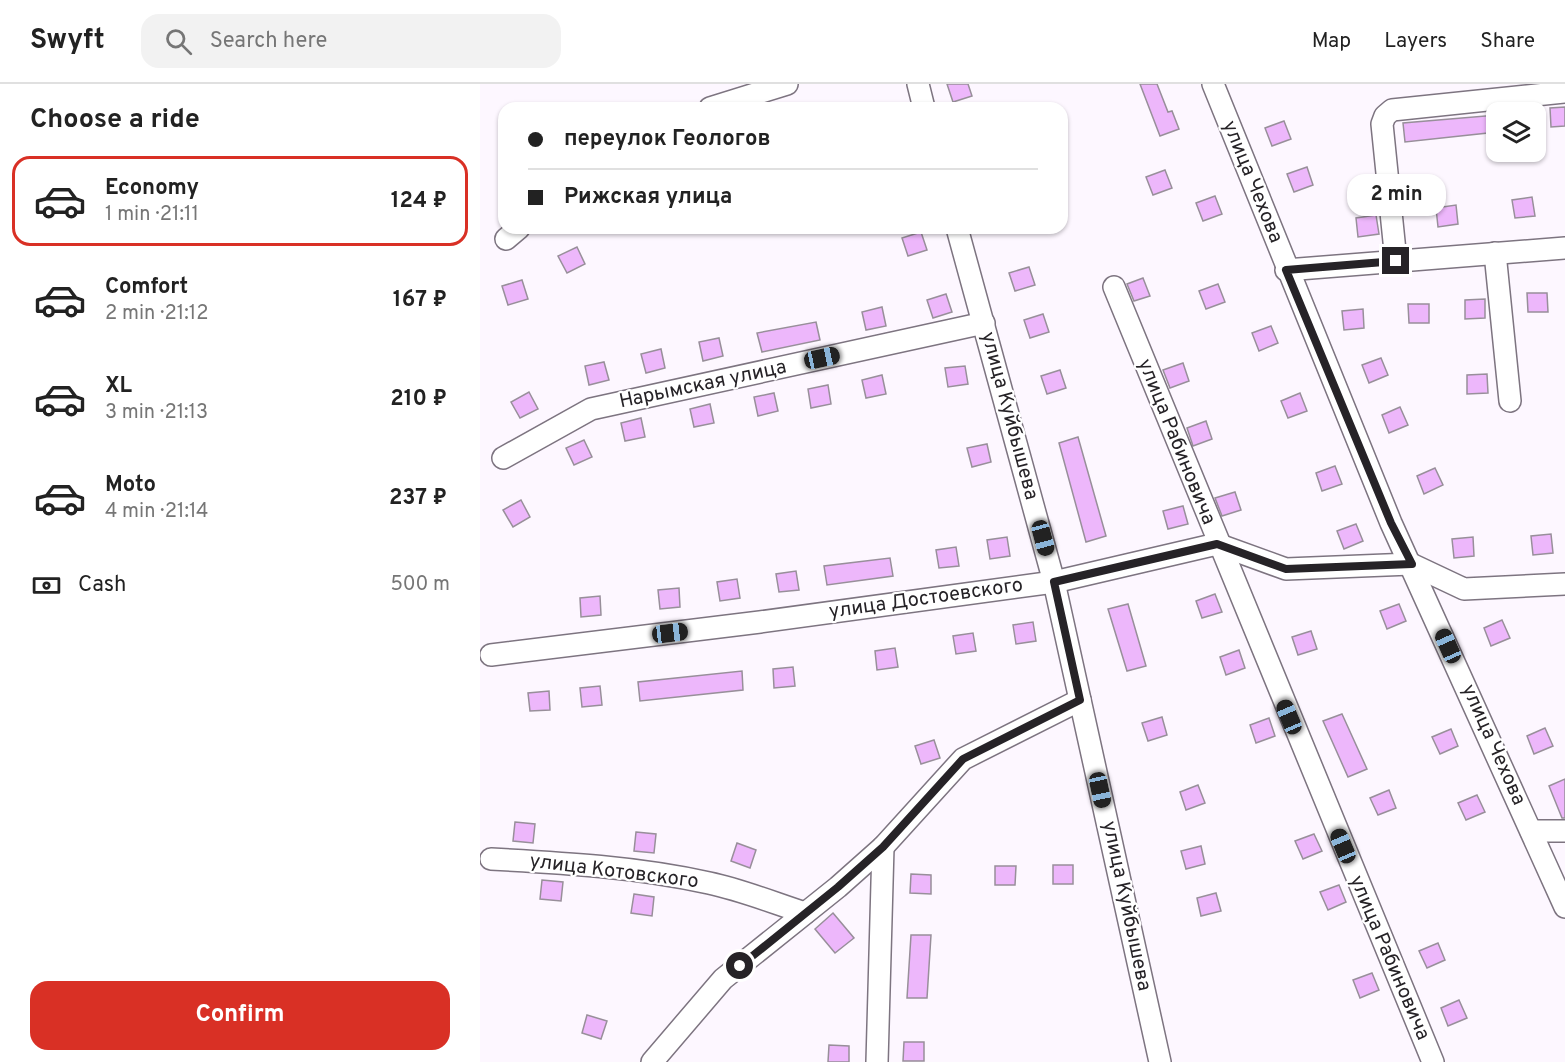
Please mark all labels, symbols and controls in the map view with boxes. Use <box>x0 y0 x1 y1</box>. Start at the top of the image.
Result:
search box <box>141 14 561 68</box>
text: Swyft <box>30 23 105 59</box>
icon: search <box>162 25 195 58</box>
text: Search here <box>210 28 327 55</box>
text: Map <box>1312 28 1351 55</box>
text: Layers <box>1384 28 1447 55</box>
text: Share <box>1480 28 1535 55</box>
map controls <box>1486 102 1546 162</box>
button: layers <box>1486 102 1546 162</box>
text: Choose a ride <box>30 103 200 137</box>
street label: улица Чехова <box>1216 117 1288 247</box>
text: переулок Геологов <box>564 126 771 153</box>
icon: car <box>33 174 87 228</box>
callout: 2 min <box>1346 174 1446 216</box>
text: Economy <box>105 175 199 202</box>
text: 2 min <box>1370 182 1423 208</box>
text: Рижская улица <box>564 184 732 211</box>
text: 124 ₽ <box>391 188 447 215</box>
text: 1 min · 21:11 <box>105 202 199 228</box>
route end <box>1382 247 1409 274</box>
icon: car <box>33 273 87 327</box>
text: Comfort <box>105 274 188 301</box>
text: 167 ₽ <box>393 287 447 314</box>
text: 2 min · 21:12 <box>105 301 209 327</box>
street label: улица Куйбышева <box>974 329 1044 503</box>
car <box>803 345 841 371</box>
street label: Нарымская улица <box>617 355 789 415</box>
street label: улица Рабиновича <box>1131 355 1221 529</box>
icon: car <box>33 372 87 426</box>
text: XL <box>105 373 132 400</box>
text: 210 ₽ <box>390 386 447 413</box>
text: 3 min · 21:13 <box>105 400 208 426</box>
icon: car <box>33 471 87 525</box>
text: Moto <box>105 472 156 499</box>
text: 237 ₽ <box>389 485 447 512</box>
text: 4 min · 21:14 <box>105 499 208 525</box>
car <box>1030 518 1056 558</box>
icon: cash <box>30 569 63 602</box>
text: Cash <box>78 572 127 599</box>
text: 500 m <box>390 572 450 598</box>
street label: улица Достоевского <box>827 572 1025 626</box>
car <box>651 622 689 644</box>
car <box>1432 626 1464 666</box>
street label: улица Чехова <box>1455 680 1531 810</box>
car <box>1274 697 1304 737</box>
car <box>1087 771 1113 809</box>
street label: улица Куйбышева <box>1095 819 1157 993</box>
car <box>1328 826 1358 866</box>
street label: улица Котовского <box>528 849 700 895</box>
street label: улица Рабиновича <box>1343 872 1435 1044</box>
route start <box>726 952 753 979</box>
button: Confirm <box>30 981 450 1050</box>

